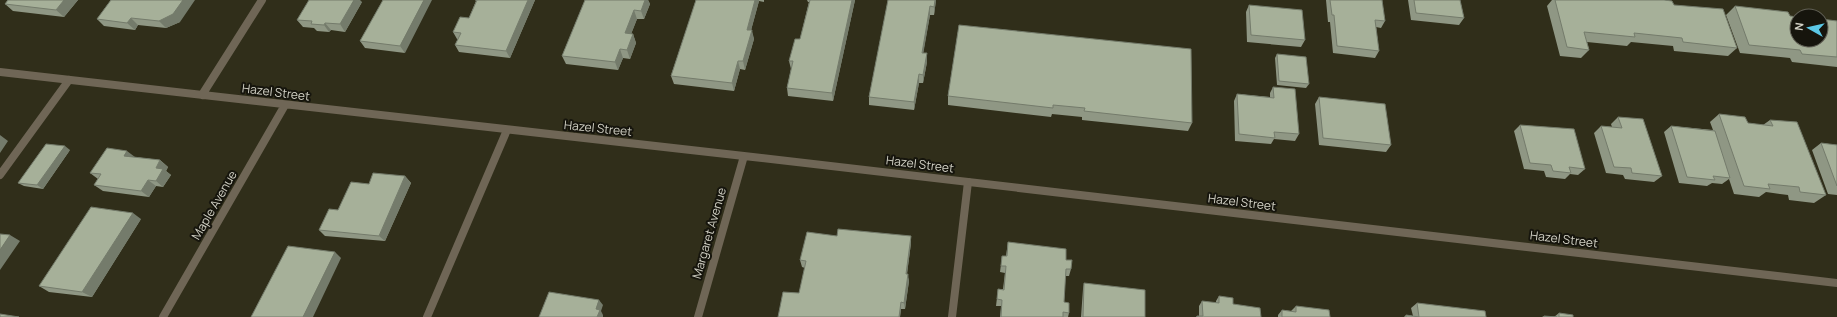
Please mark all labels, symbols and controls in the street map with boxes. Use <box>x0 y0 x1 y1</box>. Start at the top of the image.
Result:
north arrow <box>1789 8 1829 48</box>
text: N <box>1791 21 1807 31</box>
street label: Hazel Street <box>241 79 311 105</box>
street label: Hazel Street <box>563 116 633 140</box>
street label: Hazel Street <box>885 151 955 177</box>
street label: Maple Avenue <box>187 167 241 243</box>
street label: Margaret Avenue <box>688 185 730 281</box>
street label: Hazel Street <box>1207 189 1277 215</box>
street label: Hazel Street <box>1529 226 1599 252</box>

